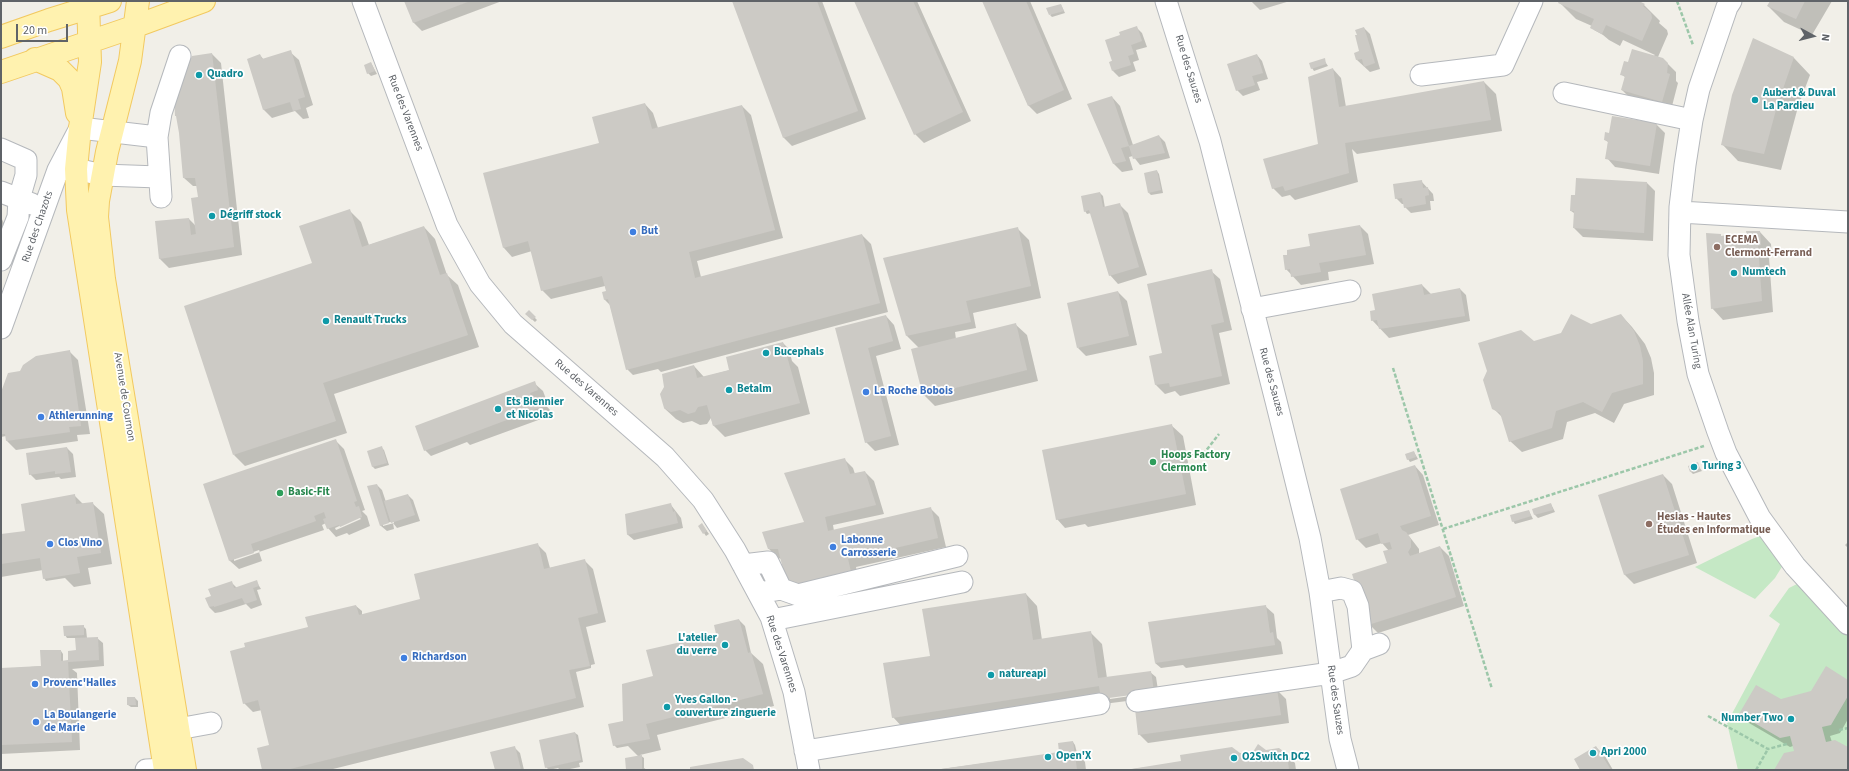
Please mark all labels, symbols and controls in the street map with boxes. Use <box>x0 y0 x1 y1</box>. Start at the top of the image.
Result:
scale bar <box>18 16 70 42</box>
north arrow <box>1793 16 1833 56</box>
text: 20 m <box>23 22 47 39</box>
street label: Rue des Sauzes <box>1171 33 1205 105</box>
text: N <box>1818 33 1833 42</box>
place label: Quadro <box>207 68 243 82</box>
marker: Quadro <box>194 70 204 80</box>
street label: Rue des Varennes <box>384 73 426 153</box>
place label: Aubert & Duval La Pardieu <box>1763 87 1836 113</box>
marker: Aubert & Duval La Pardieu <box>1750 95 1760 105</box>
street label: Rue des Chazots <box>20 190 56 264</box>
place label: Dégriff stock <box>220 209 281 223</box>
marker: Dégriff stock <box>207 211 217 221</box>
place label: But <box>641 225 658 239</box>
marker: But <box>628 227 638 237</box>
place label: ECEMA Clermont-Ferrand <box>1725 234 1812 260</box>
marker: ECEMA Clermont-Ferrand <box>1712 242 1722 252</box>
place label: Numtech <box>1742 266 1786 280</box>
marker: Numtech <box>1729 268 1739 278</box>
street label: Allée Alan Turing <box>1678 292 1704 370</box>
place label: Renault Trucks <box>334 314 407 328</box>
marker: Renault Trucks <box>321 316 331 326</box>
place label: Bucephals <box>774 346 824 360</box>
street label: Rue des Sauzes <box>1256 346 1286 418</box>
marker: Bucephals <box>761 348 771 358</box>
street label: Avenue de Cournon <box>110 352 138 442</box>
street label: Rue des Varennes <box>551 357 621 419</box>
place label: Betalm <box>737 383 772 397</box>
marker: Betalm <box>724 385 734 395</box>
place label: La Roche Bobois <box>874 385 953 399</box>
marker: La Roche Bobois <box>861 387 871 397</box>
place label: Ets Biennier et Nicolas <box>506 396 564 422</box>
marker: Ets Biennier et Nicolas <box>493 404 503 414</box>
place label: Athlerunning <box>49 410 113 424</box>
marker: Athlerunning <box>36 412 46 422</box>
place label: Hoops Factory Clermont <box>1161 449 1230 475</box>
marker: Hoops Factory Clermont <box>1148 457 1158 467</box>
place label: Turing 3 <box>1702 460 1741 474</box>
marker: Turing 3 <box>1689 462 1699 472</box>
place label: Basic-Fit <box>288 486 330 500</box>
marker: Basic-Fit <box>275 488 285 498</box>
place label: Hesias - Hautes Études en Informatique <box>1657 511 1771 537</box>
marker: Hesias - Hautes Études en Informatique <box>1644 519 1654 529</box>
place label: Labonne Carrosserie <box>841 534 896 560</box>
place label: Clos Vino <box>58 537 102 551</box>
marker: Clos Vino <box>45 539 55 549</box>
marker: Labonne Carrosserie <box>828 542 838 552</box>
street label: Rue des Varennes <box>762 614 800 694</box>
place label: L'atelier du verre <box>677 632 717 658</box>
marker: L'atelier du verre <box>720 640 730 650</box>
place label: Richardson <box>412 651 467 665</box>
marker: Richardson <box>399 653 409 663</box>
street label: Rue des Sauzes <box>1324 664 1346 736</box>
place label: natureapi <box>999 668 1046 682</box>
marker: natureapi <box>986 670 996 680</box>
place label: Provenc'Halles <box>43 677 116 691</box>
marker: Provenc'Halles <box>30 679 40 689</box>
place label: Yves Gallon - couverture zinguerie <box>675 694 776 720</box>
marker: Yves Gallon - couverture zinguerie <box>662 702 672 712</box>
place label: La Boulangerie de Marie <box>44 709 116 735</box>
place label: Number Two <box>1721 712 1783 726</box>
marker: Number Two <box>1786 714 1796 724</box>
marker: La Boulangerie de Marie <box>31 717 41 727</box>
place label: Apri 2000 <box>1601 746 1646 760</box>
marker: Apri 2000 <box>1588 748 1598 758</box>
place label: Open'X <box>1056 750 1091 764</box>
place label: O2Switch DC2 <box>1242 751 1310 765</box>
marker: Open'X <box>1043 752 1053 762</box>
marker: O2Switch DC2 <box>1229 753 1239 763</box>

